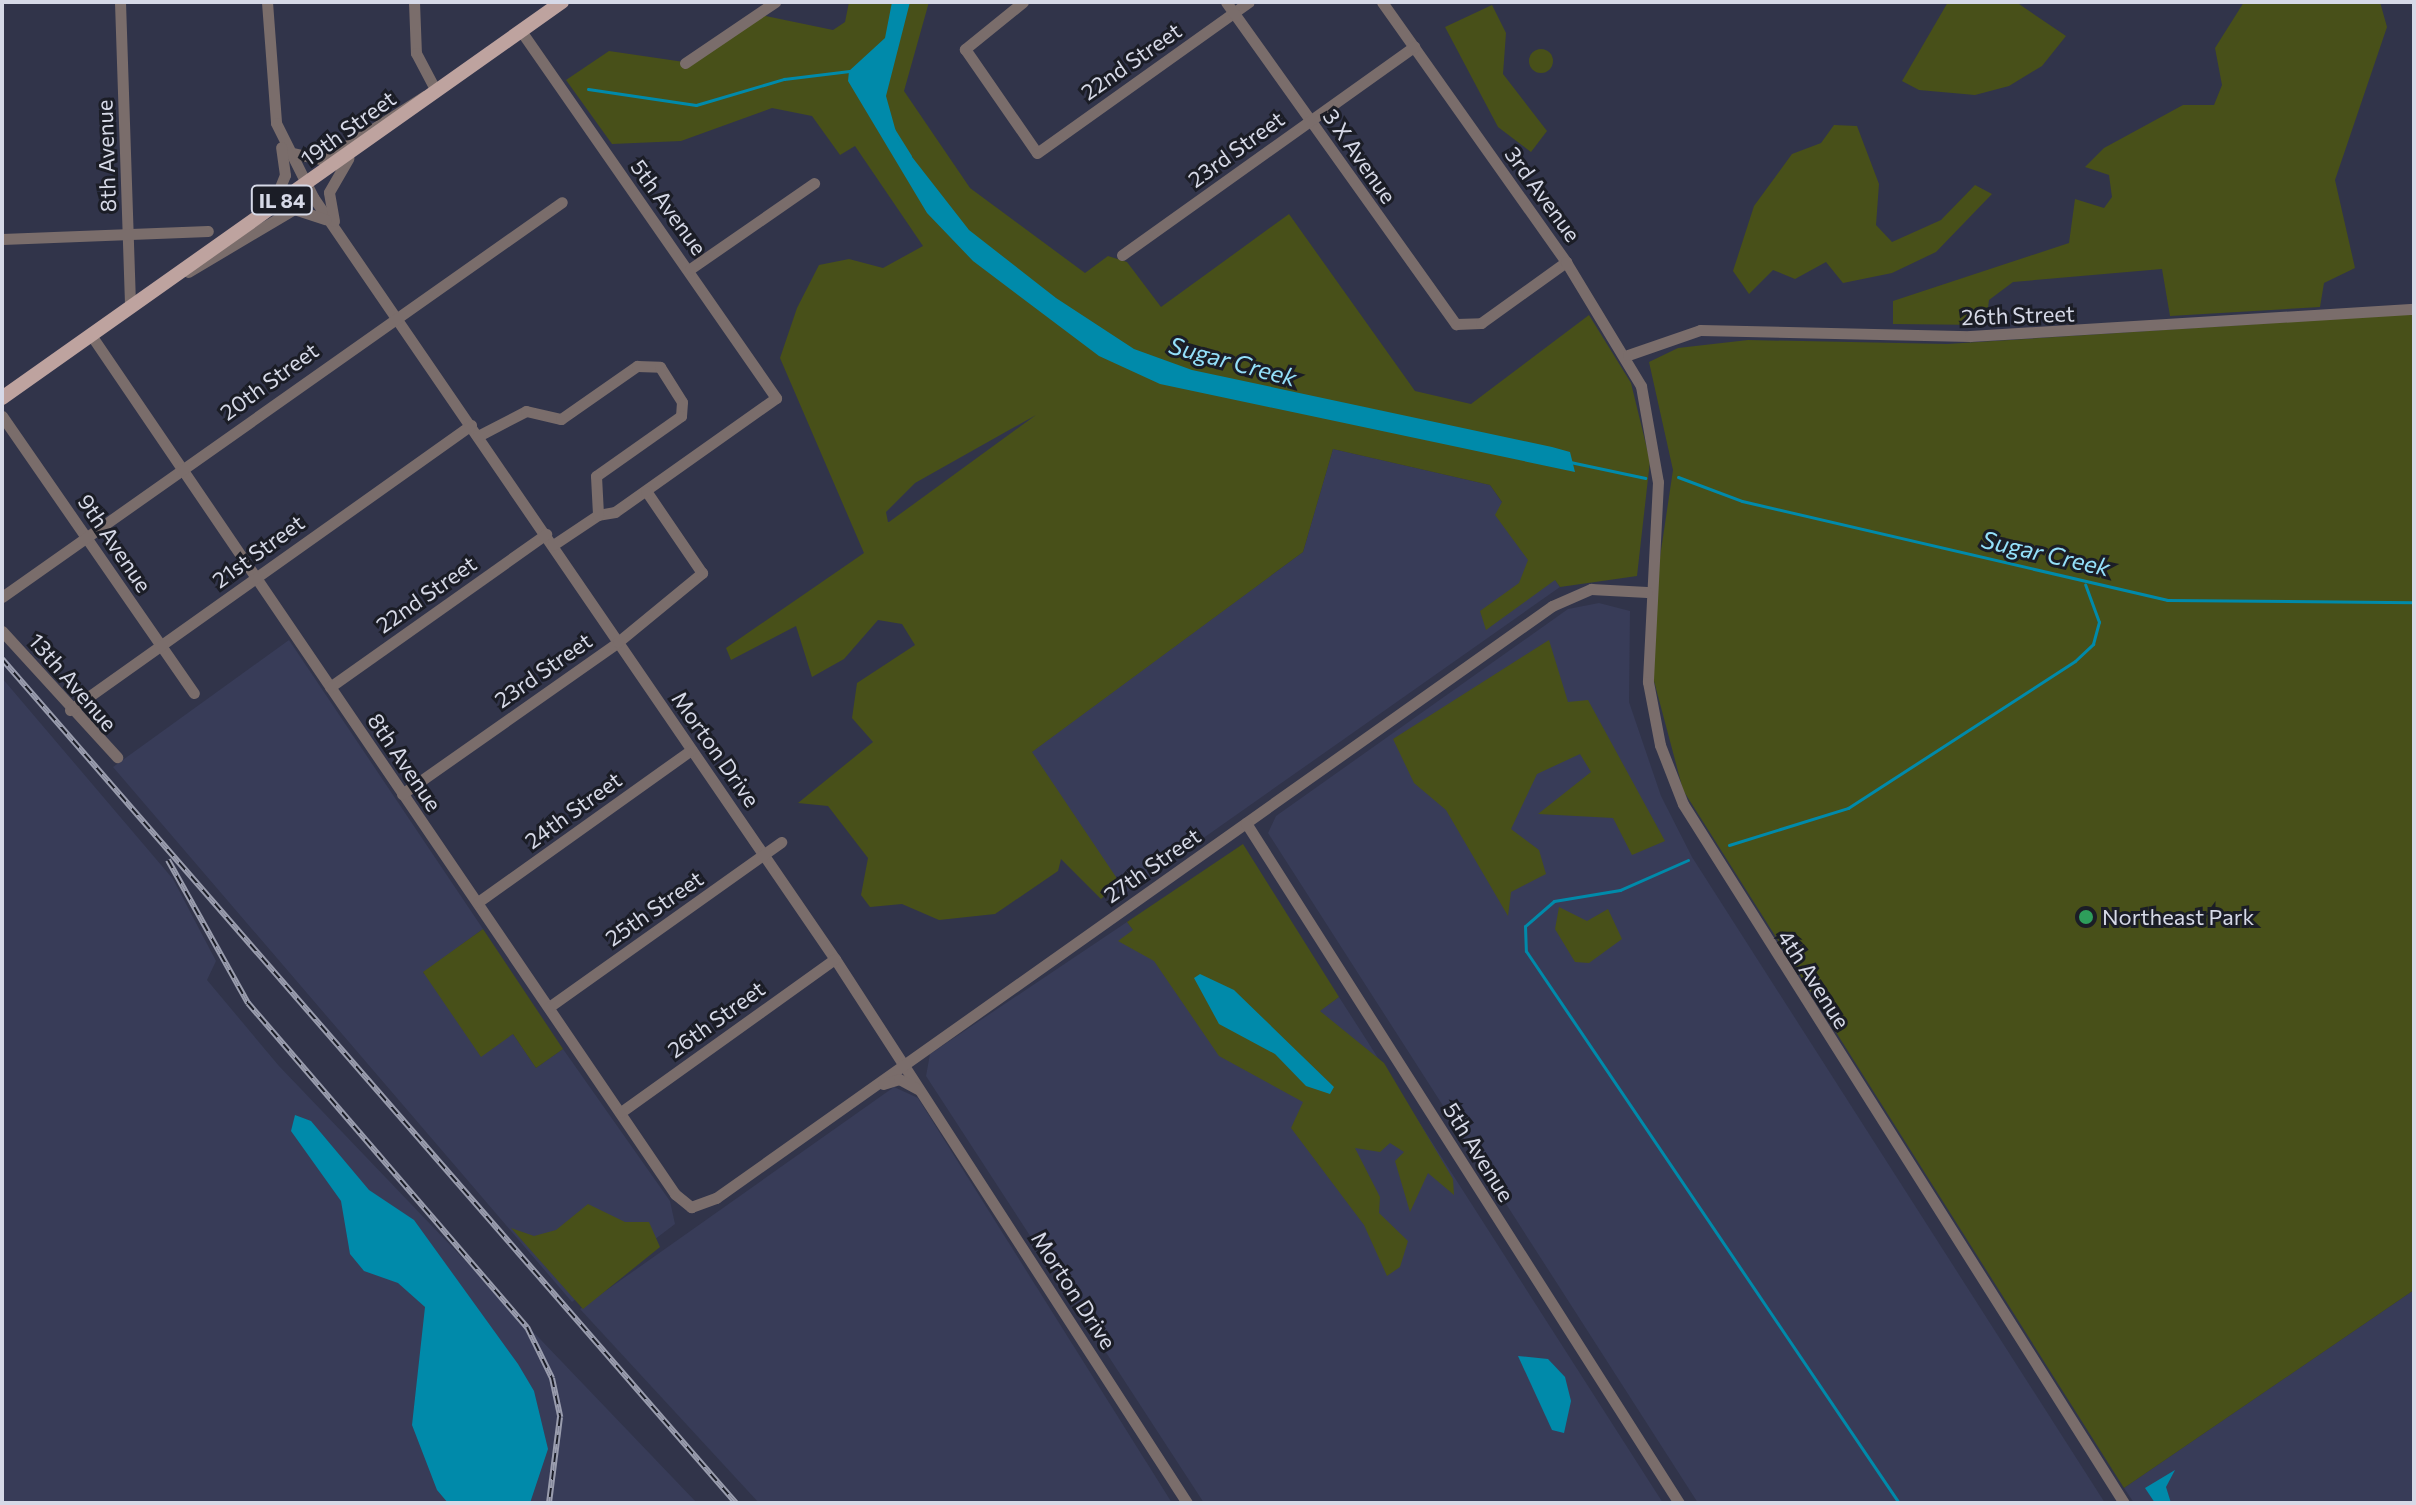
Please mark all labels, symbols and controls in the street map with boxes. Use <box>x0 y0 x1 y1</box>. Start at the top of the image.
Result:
street label: 22nd Street <box>1076 17 1186 105</box>
street label: 19th Street <box>295 85 401 171</box>
street label: 8th Avenue <box>91 99 121 213</box>
street label: 3 X Avenue <box>1318 104 1402 208</box>
street label: 23rd Street <box>1183 105 1289 193</box>
street label: 3rd Avenue <box>1500 141 1586 247</box>
street label: 5th Avenue <box>625 154 713 260</box>
road number: IL 84 <box>250 184 314 216</box>
street label: 26th Street <box>1961 300 2075 330</box>
water label: Sugar Creek <box>1166 330 1300 392</box>
street label: 20th Street <box>215 337 323 425</box>
street label: 9th Avenue <box>73 489 157 597</box>
street label: 21st Street <box>207 509 309 593</box>
water label: Sugar Creek <box>1979 524 2113 582</box>
street label: 22nd Street <box>371 550 481 638</box>
street label: 23rd Street <box>489 627 597 713</box>
street label: 13th Avenue <box>23 628 123 736</box>
street label: Morton Drive <box>666 686 766 812</box>
street label: 8th Avenue <box>363 708 447 816</box>
street label: 24th Street <box>520 766 626 854</box>
street label: 27th Street <box>1099 822 1205 908</box>
street label: 25th Street <box>600 865 708 951</box>
place label: Northeast Park <box>2102 904 2254 930</box>
marker: Northeast Park <box>2077 908 2095 926</box>
street label: 4th Avenue <box>1772 925 1856 1033</box>
street label: 26th Street <box>662 975 770 1063</box>
street label: 5th Avenue <box>1438 1098 1520 1206</box>
street label: Morton Drive <box>1026 1226 1122 1354</box>

